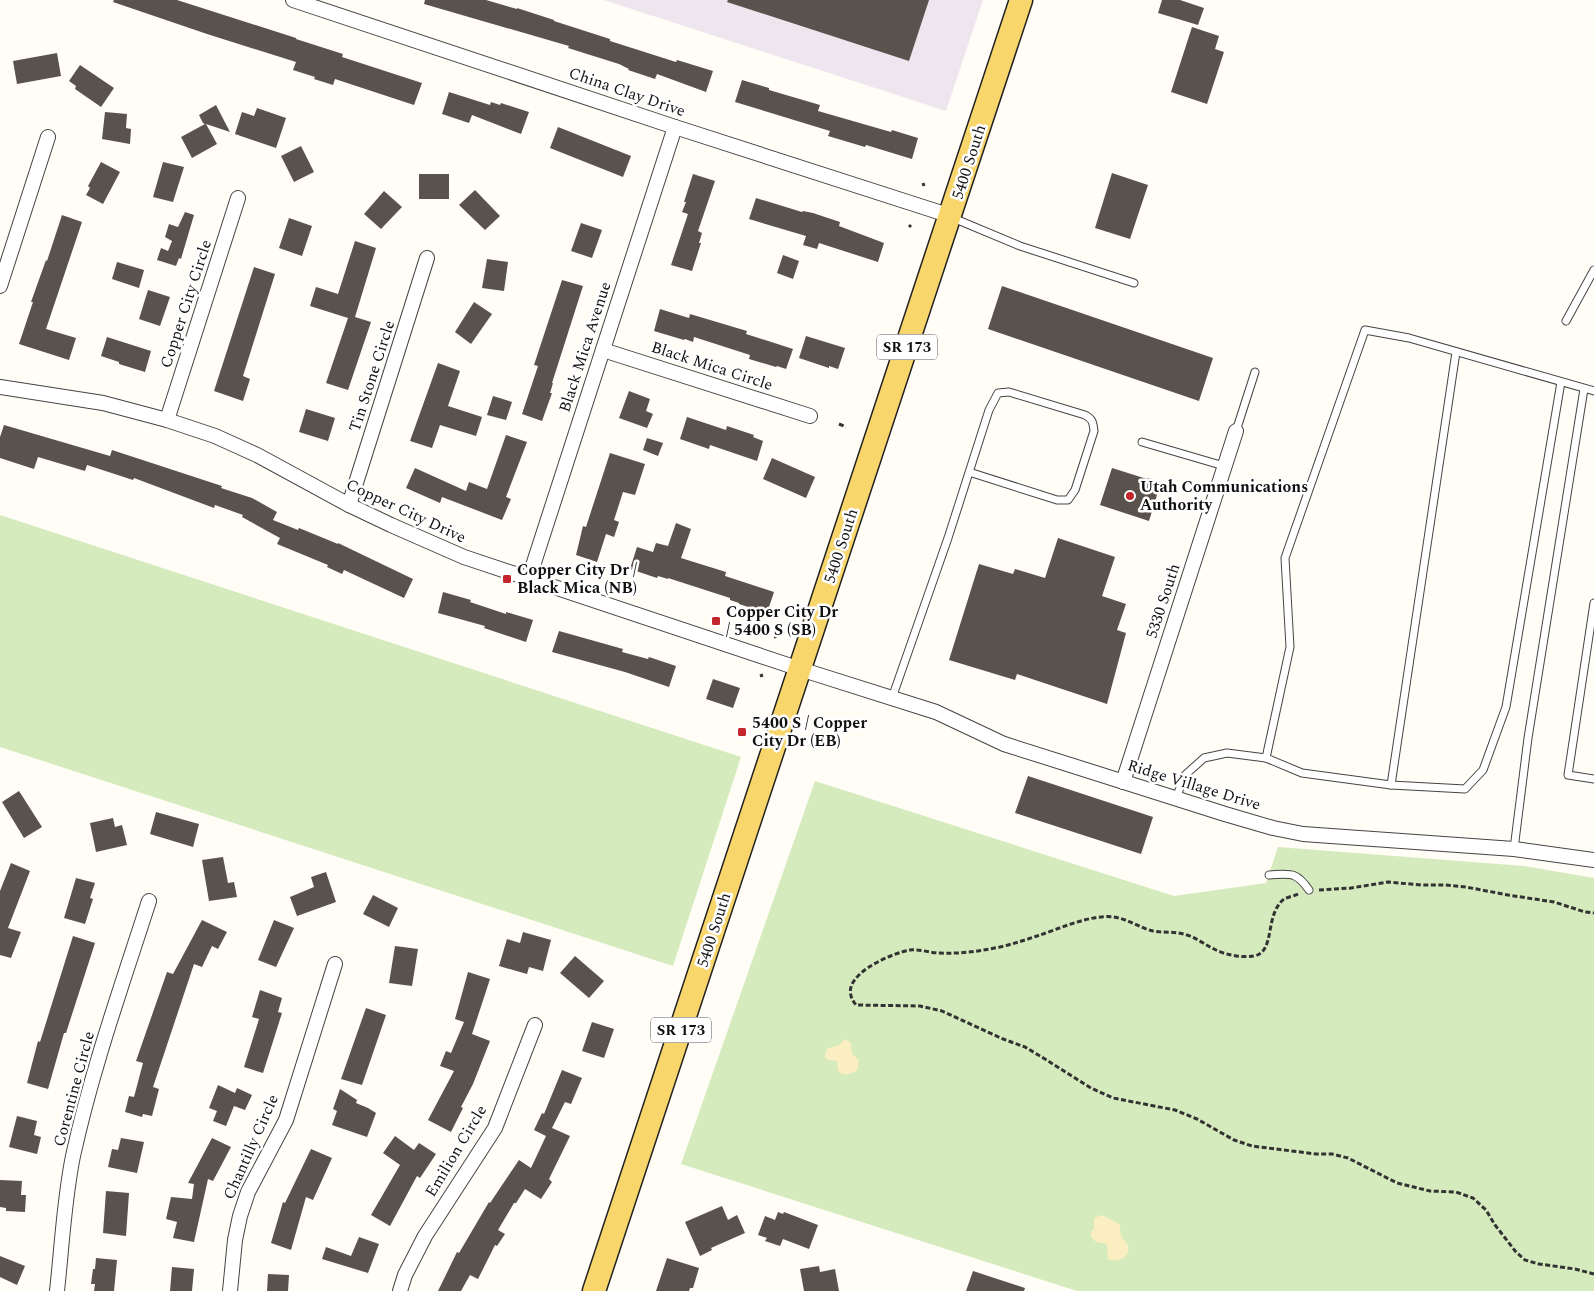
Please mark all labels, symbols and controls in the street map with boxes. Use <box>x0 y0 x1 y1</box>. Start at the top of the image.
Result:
street label: China Clay Drive <box>565 61 689 123</box>
street label: 5400 South <box>946 121 992 203</box>
street label: Copper City Circle <box>154 237 218 371</box>
street label: Black Mica Avenue <box>553 279 617 415</box>
street label: Tin Stone Circle <box>343 317 401 435</box>
road number: SR 173 <box>877 334 937 360</box>
street label: Black Mica Circle <box>648 335 776 397</box>
street label: Copper City Drive <box>342 473 470 549</box>
place label: Utah Communications Authority <box>1140 475 1308 517</box>
marker: Utah Communications Authority <box>1124 490 1136 502</box>
street label: 5400 South <box>818 505 864 587</box>
place label: Copper City Dr / Black Mica (NB) <box>517 558 637 600</box>
street label: 5330 South <box>1140 560 1186 642</box>
marker: Copper City Dr / Black Mica (NB) <box>501 573 513 585</box>
place label: Copper City Dr / 5400 S (SB) <box>726 600 838 642</box>
marker: Copper City Dr / 5400 S (SB) <box>710 615 722 627</box>
place label: 5400 S / Copper City Dr (EB) <box>752 711 867 753</box>
marker: 5400 S / Copper City Dr (EB) <box>736 726 748 738</box>
street label: Ridge Village Drive <box>1124 753 1264 817</box>
street label: 5400 South <box>691 889 737 971</box>
road number: SR 173 <box>651 1018 711 1042</box>
street label: Corentine Circle <box>47 1029 101 1149</box>
street label: Chantilly Circle <box>217 1091 285 1203</box>
street label: Emilion Circle <box>419 1100 493 1202</box>

